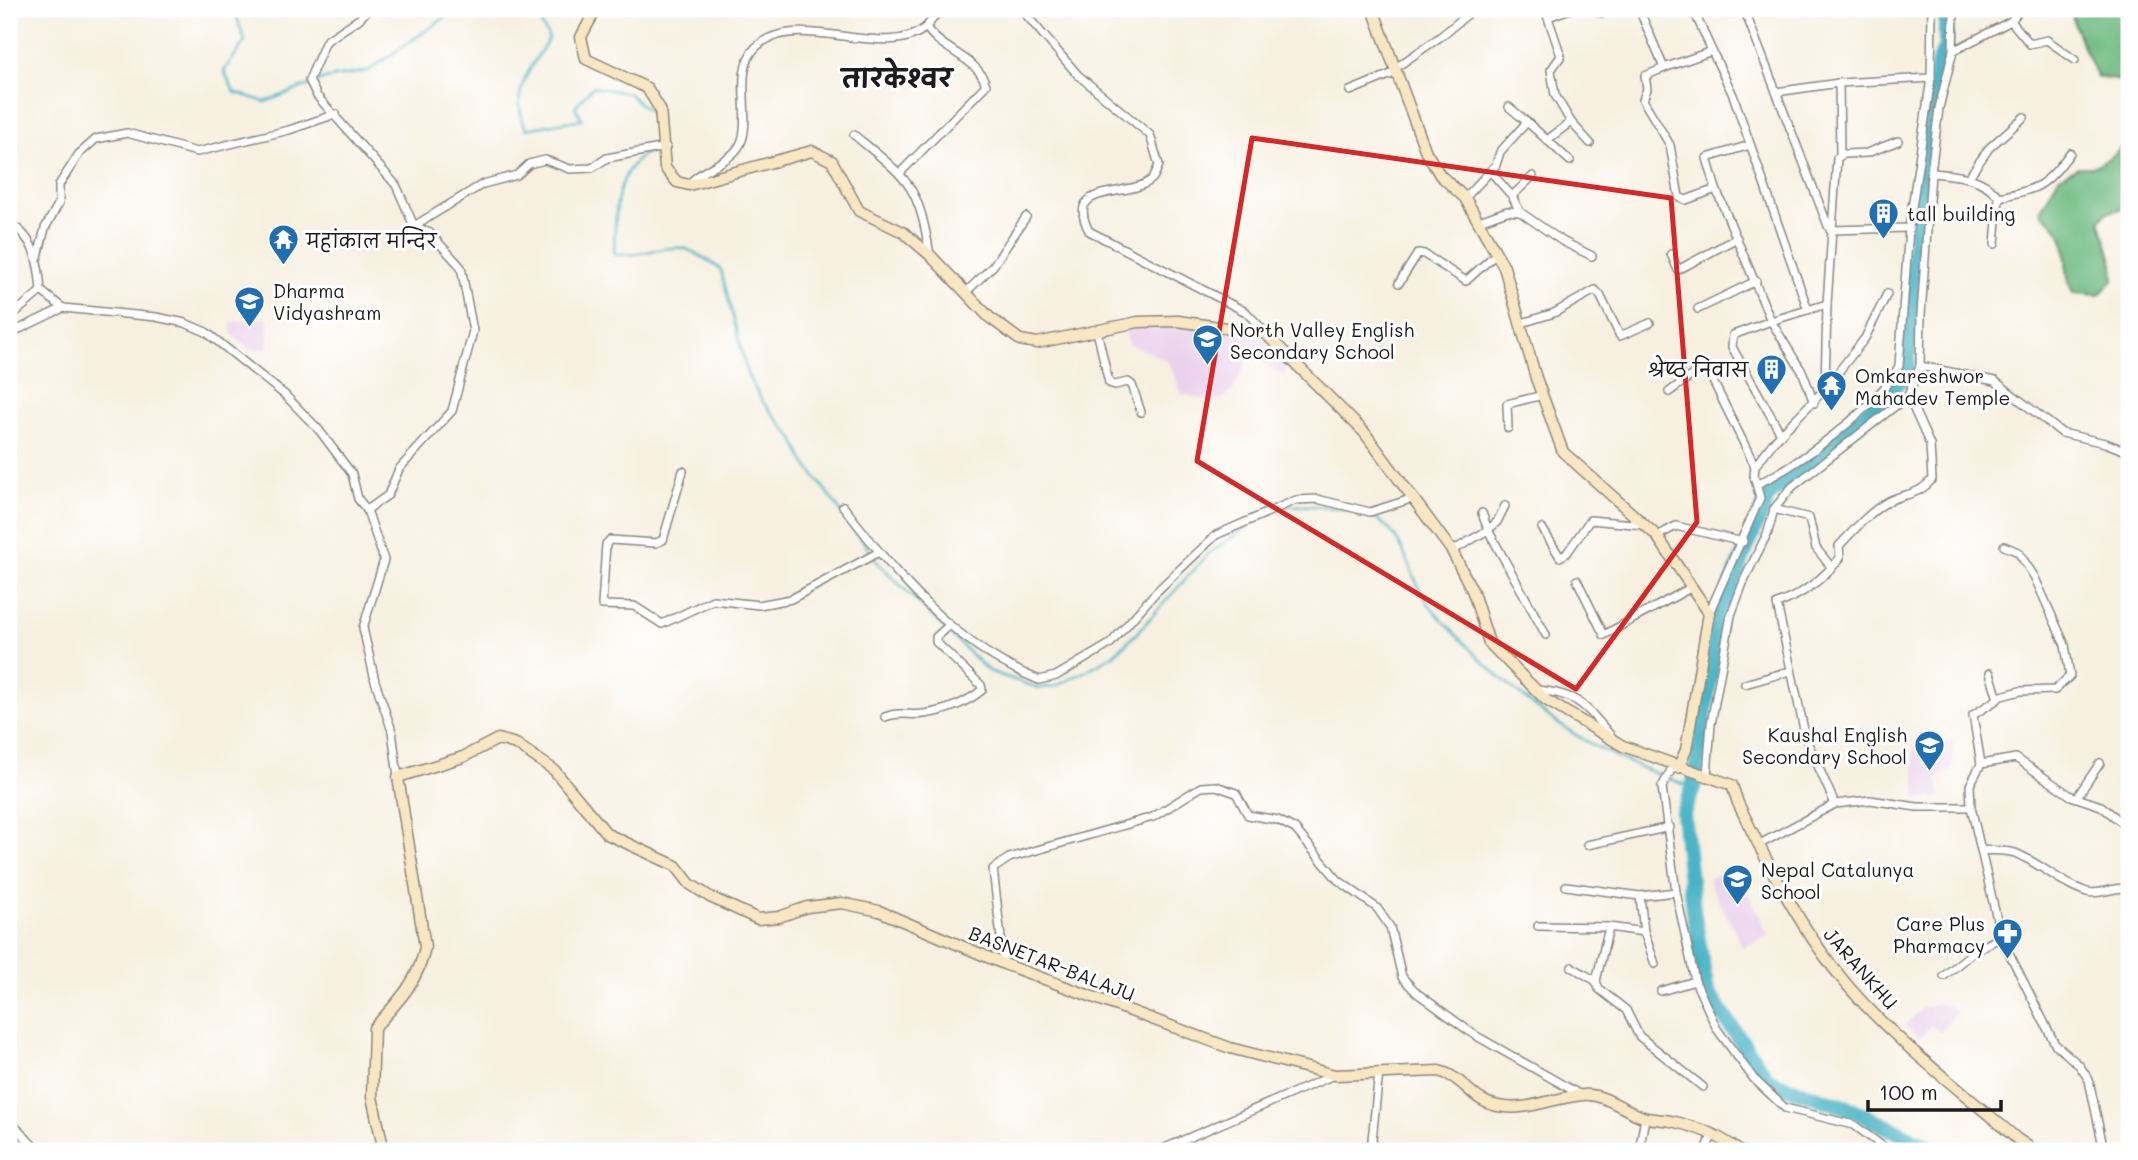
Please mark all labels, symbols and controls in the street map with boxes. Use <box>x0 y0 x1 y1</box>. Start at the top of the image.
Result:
district label: तारकेश्वर <box>840 57 955 95</box>
building icon: tall building <box>1867 196 1901 240</box>
place label: tall building <box>1907 201 2015 226</box>
temple icon: महांकाल मन्दिर <box>266 223 300 267</box>
place label: महांकाल मन्दिर <box>305 226 438 253</box>
place label: Dharma Vidyashram <box>273 278 381 325</box>
school or university icon: Dharma Vidyashram <box>233 284 267 328</box>
place label: North Valley English Secondary School <box>1230 317 1414 364</box>
school or university icon: North Valley English Secondary School <box>1190 323 1224 367</box>
building icon: श्रेष्ठ निवास <box>1754 352 1788 396</box>
place label: श्रेष्ठ निवास <box>1648 355 1749 382</box>
place label: Omkareshwor Mahadev Temple <box>1855 363 2010 410</box>
temple icon: Omkareshwor Mahadev Temple <box>1815 369 1849 413</box>
place label: Kaushal English Secondary School <box>1742 722 1907 769</box>
school or university icon: Kaushal English Secondary School <box>1913 728 1947 772</box>
place label: Nepal Catalunya School <box>1761 857 1914 904</box>
school or university icon: Nepal Catalunya School <box>1721 863 1755 907</box>
place label: Care Plus Pharmacy <box>1893 911 1985 958</box>
pharmacy icon: Care Plus Pharmacy <box>1991 917 2025 961</box>
street label: BASNETAR-BALAJU <box>966 920 1138 1006</box>
street label: JARANKHU <box>1819 922 1903 1014</box>
scale bar <box>1868 1069 2002 1113</box>
text: 100 m <box>1879 1078 1938 1105</box>

